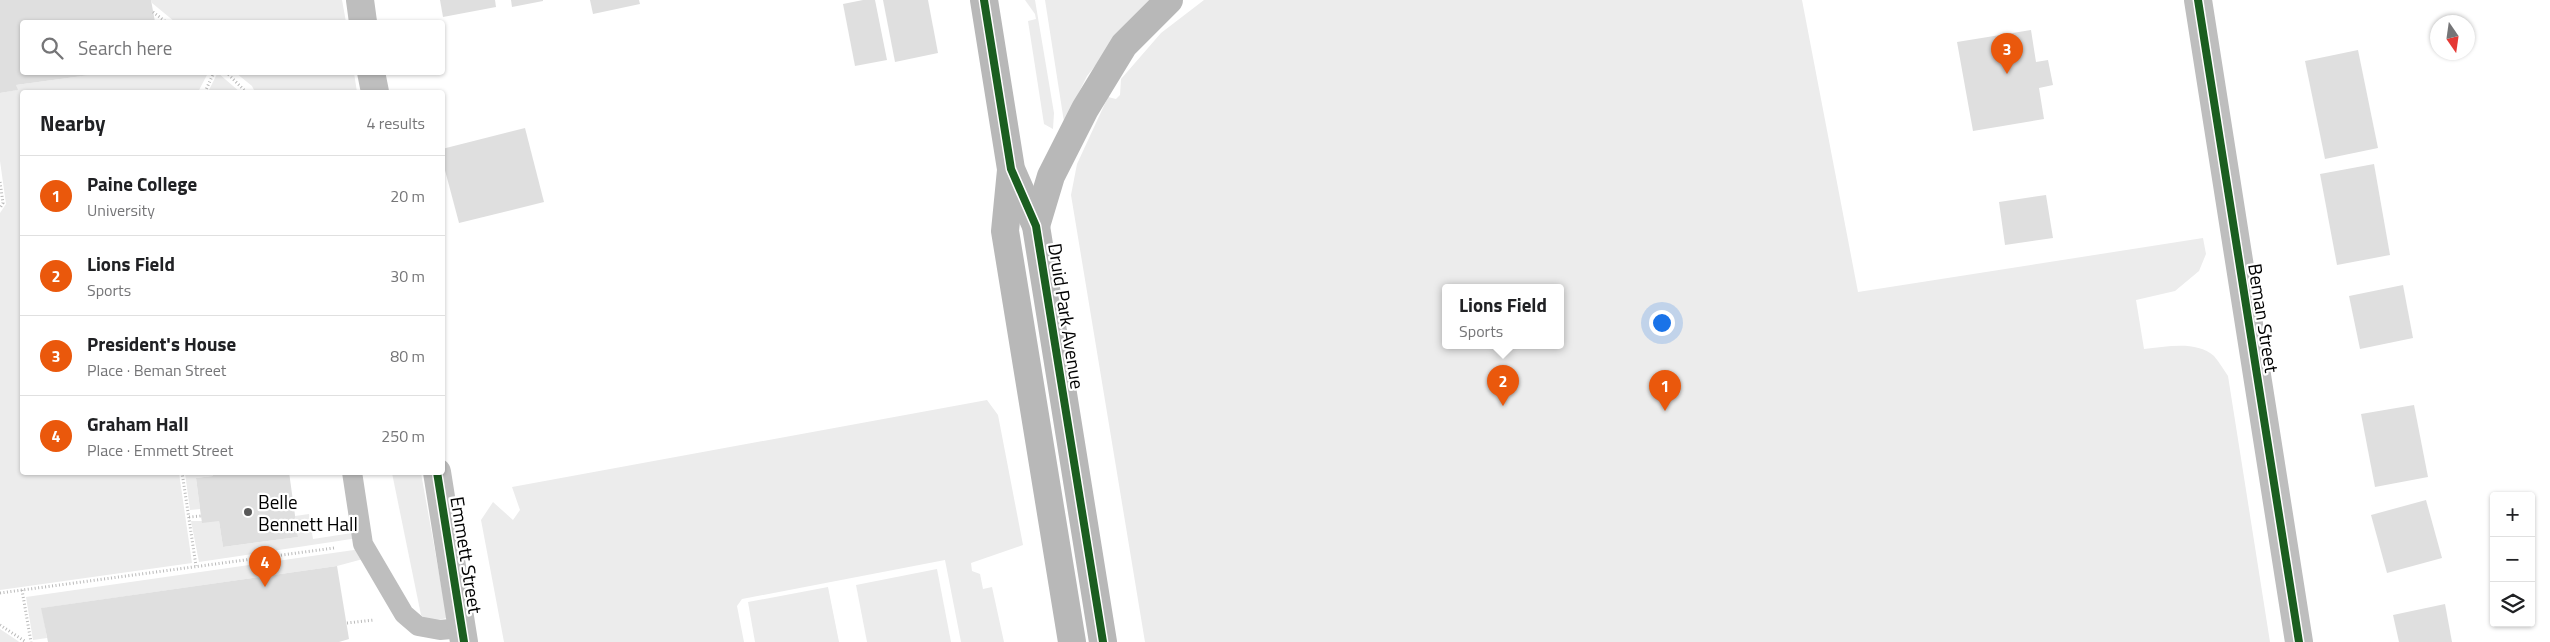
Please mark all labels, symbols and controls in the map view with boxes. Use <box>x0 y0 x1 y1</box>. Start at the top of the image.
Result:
north arrow <box>2430 15 2475 60</box>
search box <box>20 20 445 75</box>
text: Search here <box>78 33 172 62</box>
pin: 3 <box>1991 33 2023 74</box>
icon: search <box>38 34 66 62</box>
text: Nearby <box>40 107 105 139</box>
text: 4 results <box>366 111 425 135</box>
text: Paine College <box>87 169 197 198</box>
text: 1 <box>52 184 60 208</box>
text: 20 m <box>390 184 425 208</box>
text: University <box>87 198 155 222</box>
street label: Druid Park Avenue <box>1041 241 1093 391</box>
text: Lions Field <box>87 249 175 278</box>
street label: Beman Street <box>2241 261 2287 375</box>
text: 2 <box>52 264 60 288</box>
text: 30 m <box>390 264 425 288</box>
text: Sports <box>87 278 131 302</box>
popup <box>1442 284 1564 349</box>
text: Lions Field <box>1459 290 1547 319</box>
your location <box>1649 310 1675 336</box>
text: Sports <box>1459 319 1503 343</box>
text: President's House <box>87 329 236 358</box>
text: 3 <box>52 344 60 368</box>
text: 80 m <box>390 344 425 368</box>
text: Place · Beman Street <box>87 358 226 382</box>
pin: 2 <box>1487 365 1519 406</box>
pin: 1 <box>1649 370 1681 411</box>
text: Graham Hall <box>87 409 189 438</box>
text: 4 <box>52 424 60 448</box>
text: 250 m <box>381 424 425 448</box>
text: Place · Emmett Street <box>87 438 233 462</box>
place label: Belle Bennett Hall <box>258 487 358 538</box>
map controls <box>2490 492 2535 627</box>
button: + <box>2490 492 2535 537</box>
street label: Emmett Street <box>443 494 491 616</box>
marker: Belle Bennett Hall <box>242 506 254 518</box>
button: − <box>2490 537 2535 582</box>
pin: 4 <box>249 546 281 587</box>
button: layers <box>2490 582 2535 627</box>

